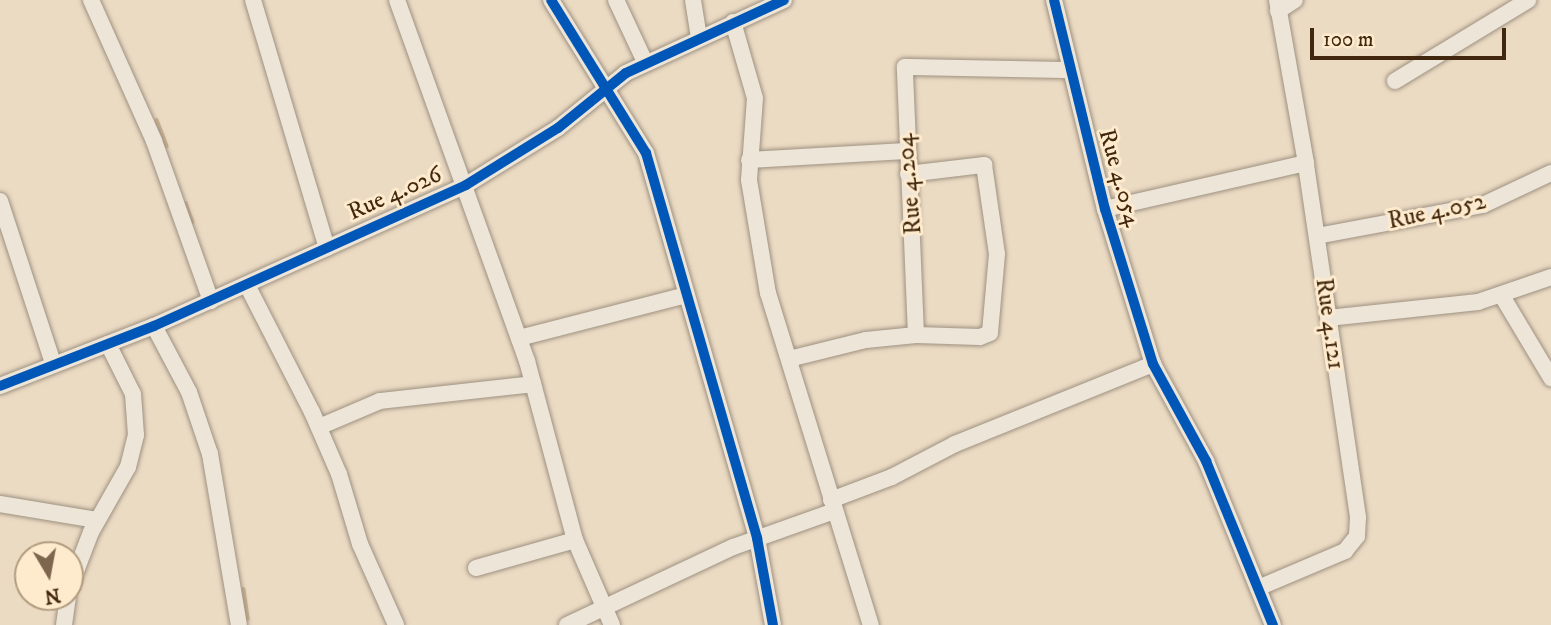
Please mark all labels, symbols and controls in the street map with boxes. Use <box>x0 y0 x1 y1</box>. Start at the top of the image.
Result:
scale bar <box>1313 14 1509 58</box>
text: 100 m <box>1323 27 1374 53</box>
street label: Rue 4.054 <box>1091 126 1147 230</box>
street label: Rue 4.204 <box>891 132 929 236</box>
street label: Rue 4.026 <box>344 161 446 227</box>
street label: Rue 4.052 <box>1385 188 1489 236</box>
street label: Rue 4.121 <box>1308 276 1350 372</box>
north arrow <box>14 541 84 611</box>
text: N <box>43 583 62 608</box>

